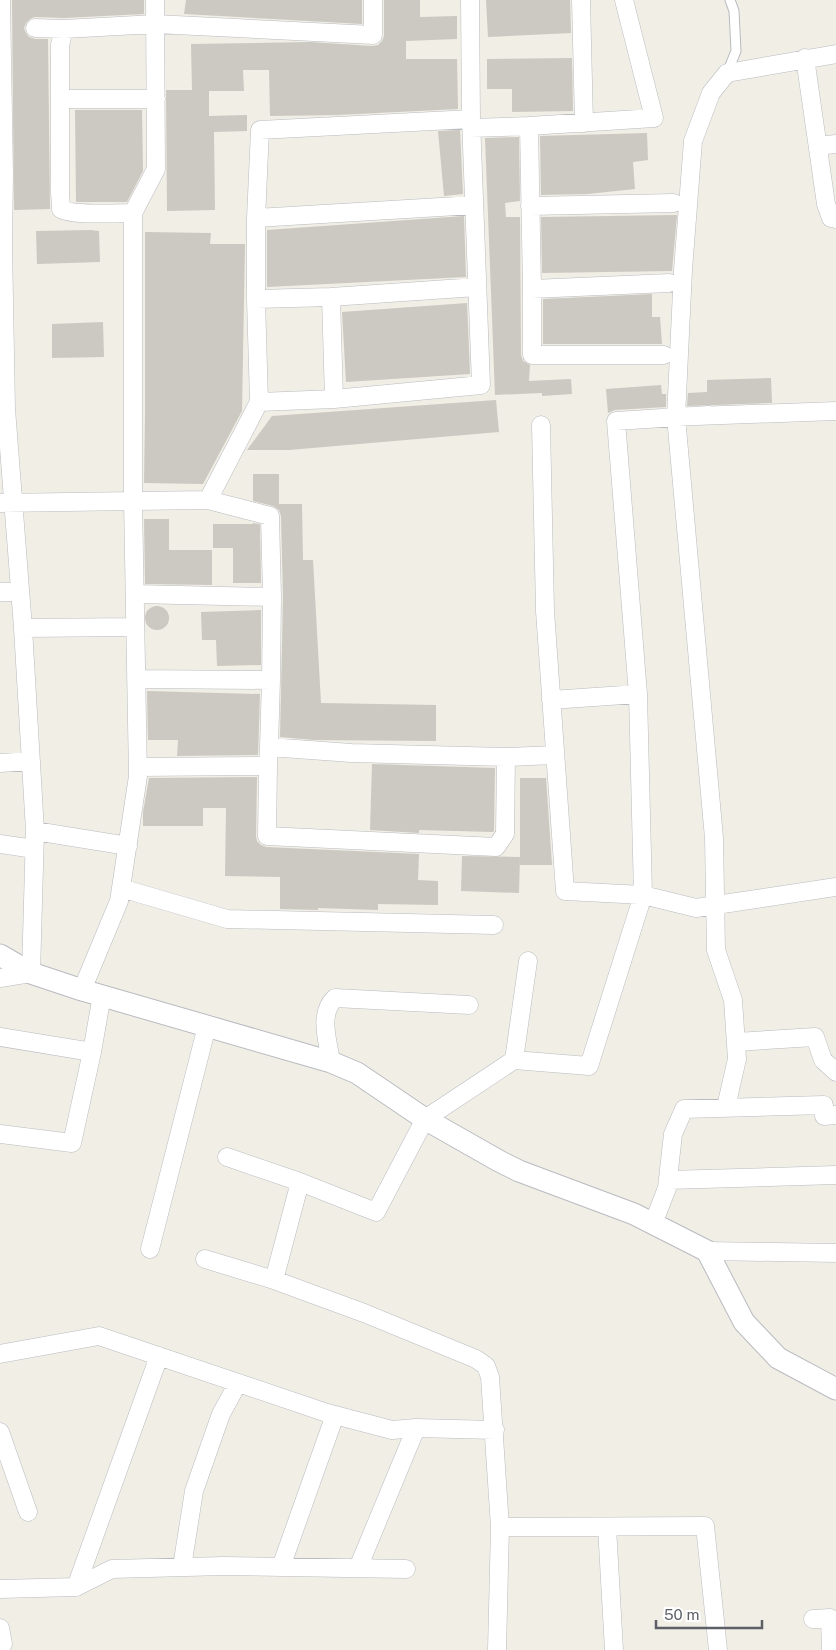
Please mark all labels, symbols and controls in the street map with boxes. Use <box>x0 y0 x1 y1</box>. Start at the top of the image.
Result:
scale bar <box>656 1598 762 1630</box>
text: 50 m <box>664 1606 699 1623</box>

